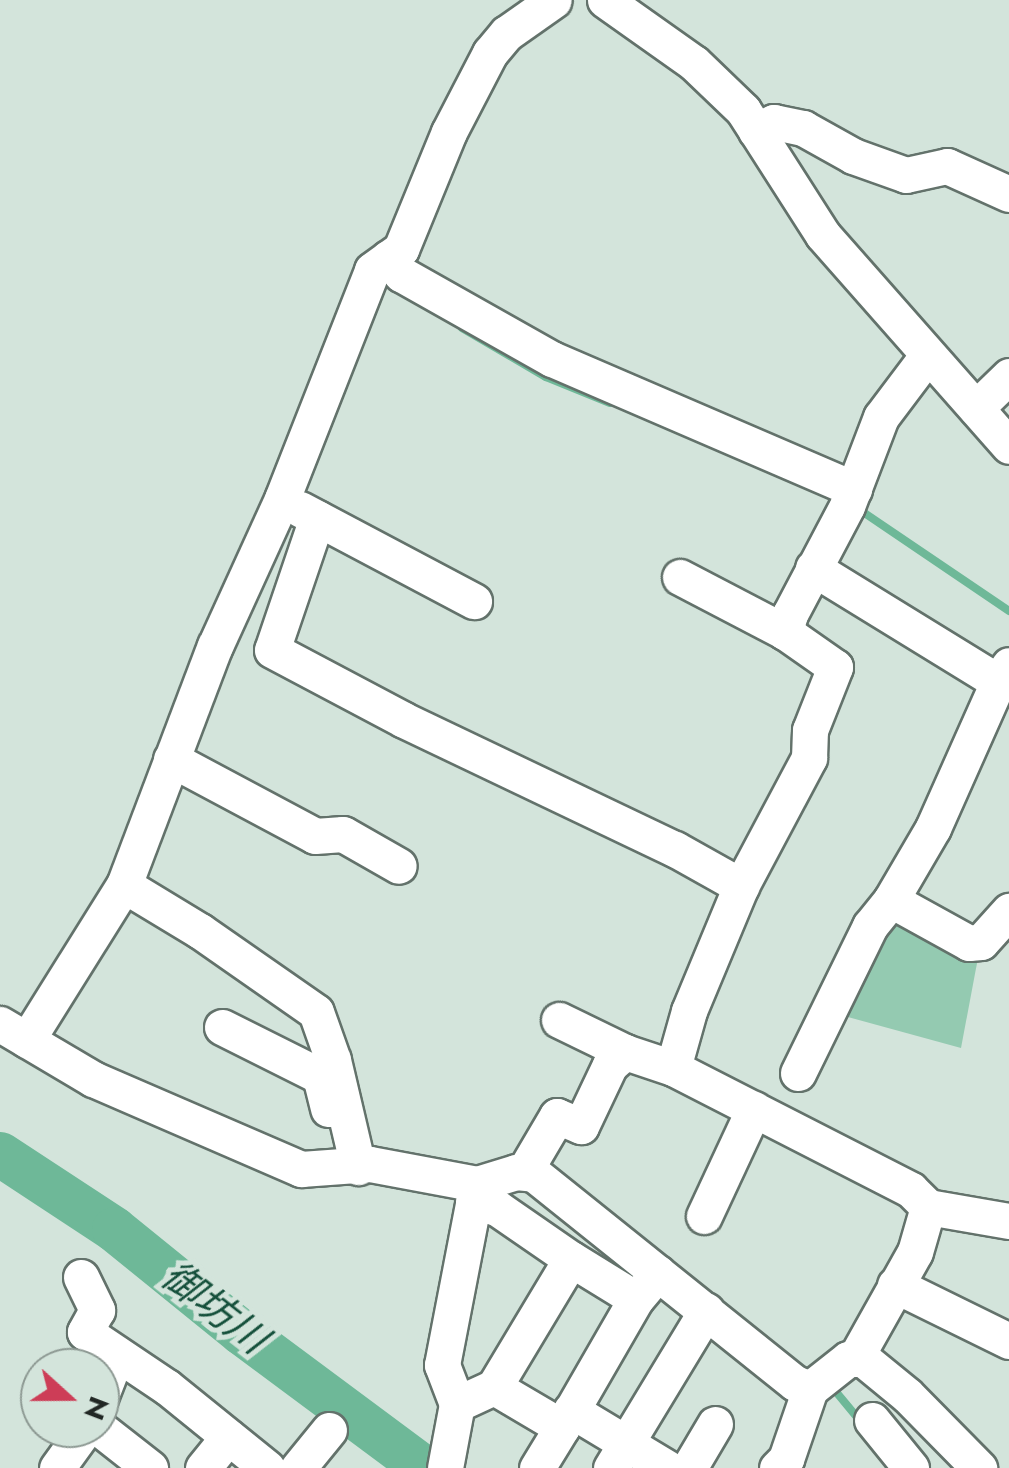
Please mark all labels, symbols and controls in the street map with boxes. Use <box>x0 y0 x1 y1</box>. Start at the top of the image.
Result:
water label: 御坊川 <box>153 1251 277 1363</box>
north arrow <box>20 1348 120 1448</box>
text: N <box>73 1390 120 1426</box>

